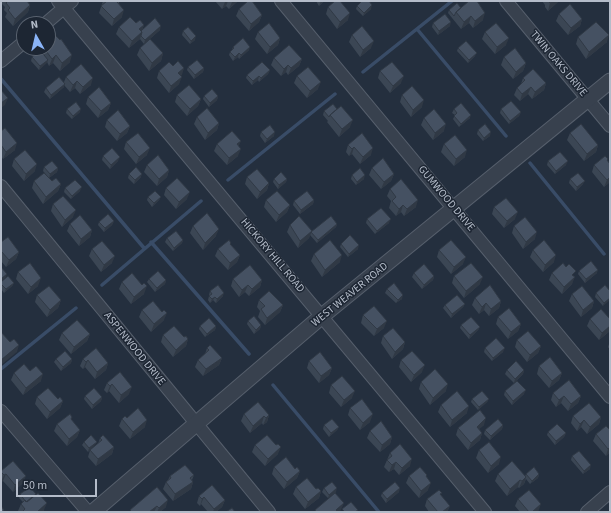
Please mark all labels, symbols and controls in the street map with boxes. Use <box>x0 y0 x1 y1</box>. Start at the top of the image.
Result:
north arrow <box>16 16 56 56</box>
text: N <box>30 17 39 33</box>
street label: TWIN OAKS DRIVE <box>527 28 589 100</box>
street label: GUMWOOD DRIVE <box>415 164 477 234</box>
street label: HICKORY HILL ROAD <box>237 216 307 296</box>
street label: WEST WEAVER ROAD <box>309 260 391 330</box>
street label: ASPENWOOD DRIVE <box>100 310 168 388</box>
scale bar <box>18 471 99 497</box>
text: 50 m <box>23 477 47 494</box>

